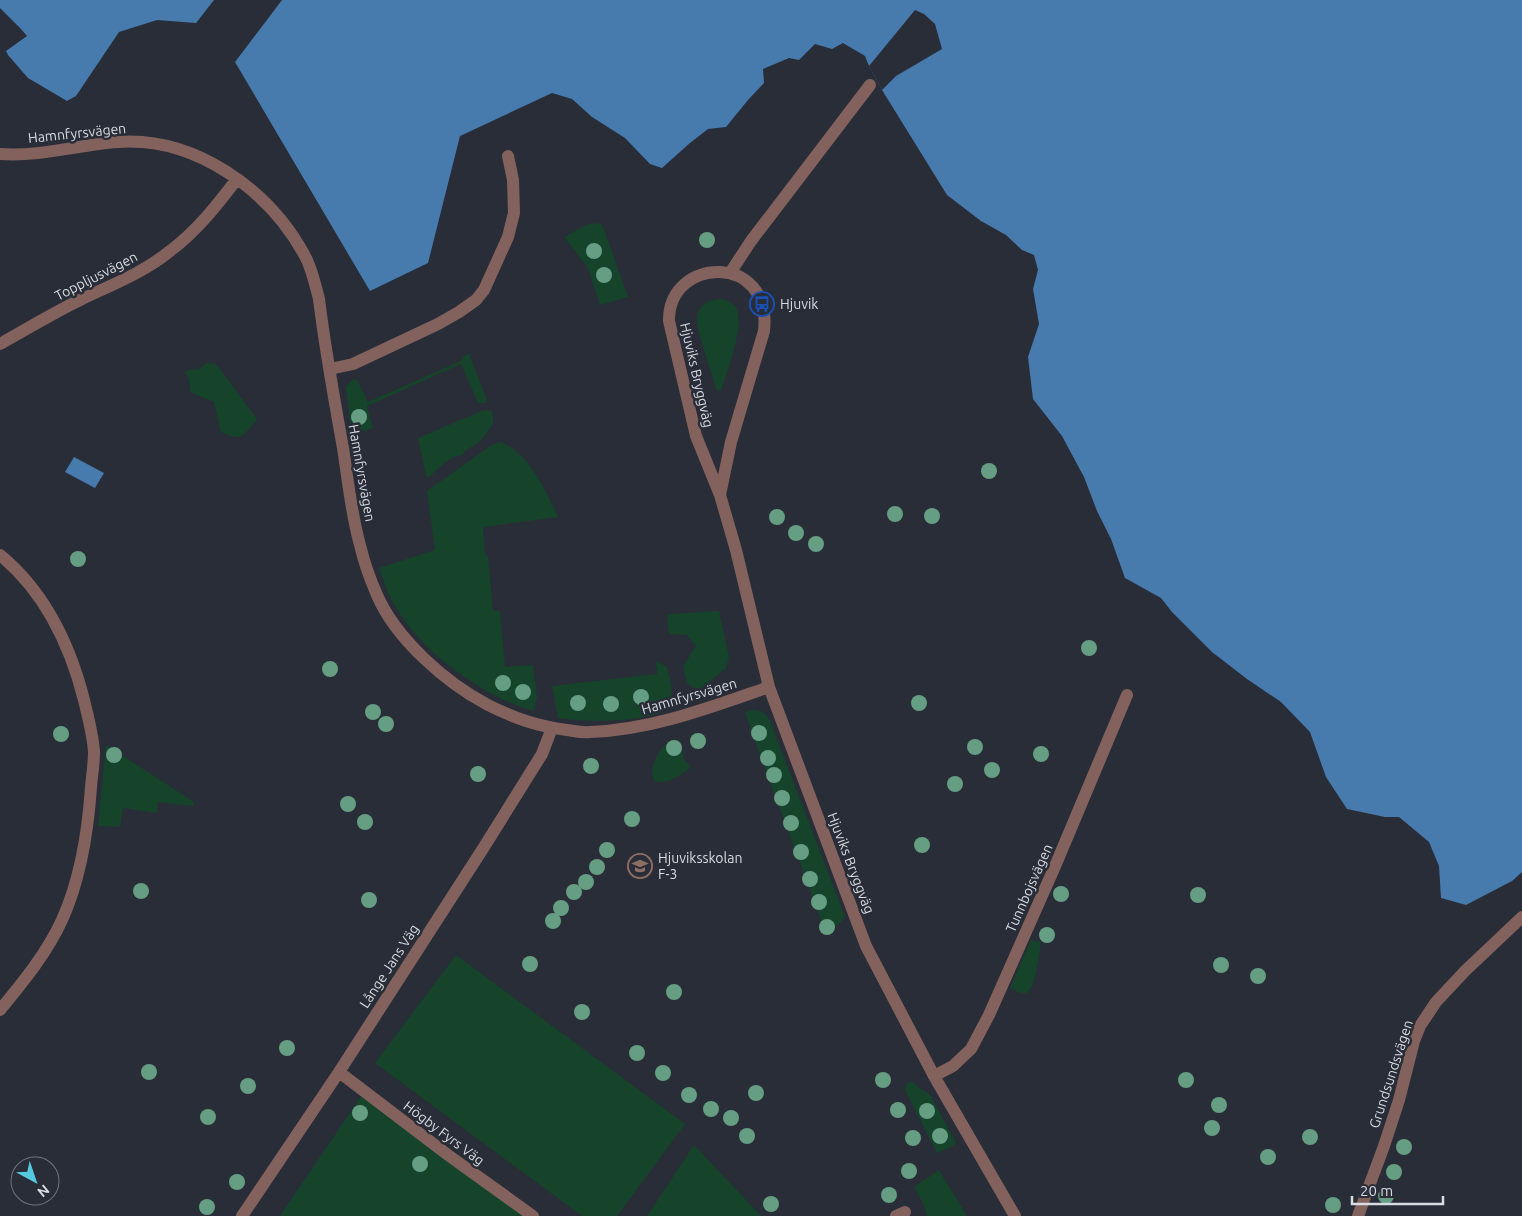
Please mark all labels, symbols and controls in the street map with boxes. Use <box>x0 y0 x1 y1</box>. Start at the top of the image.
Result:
street label: Hamnfyrsvägen <box>27 120 127 146</box>
street label: Toppljusvägen <box>52 248 140 304</box>
bus stop icon: Hjuvik <box>749 291 775 317</box>
place label: Hjuvik <box>780 296 818 312</box>
street label: Hjuviks Bryggväg <box>677 321 717 429</box>
street label: Hamnfyrsvägen <box>346 423 378 523</box>
street label: Hamnfyrsvägen <box>639 675 739 717</box>
street label: Hjuviks Bryggväg <box>824 810 878 916</box>
street label: Tunnbojsvägen <box>1002 841 1056 935</box>
place label: Hjuviksskolan F-3 <box>658 850 742 882</box>
school or university icon: Hjuviksskolan F-3 <box>627 853 653 879</box>
street label: Långe Jans Väg <box>356 921 422 1011</box>
street label: Grundsundsvägen <box>1366 1018 1416 1130</box>
street label: Högby Fyrs Väg <box>401 1098 487 1168</box>
north arrow <box>10 1156 60 1206</box>
scale bar <box>1352 1174 1443 1206</box>
text: N <box>34 1181 53 1200</box>
text: 20 m <box>1360 1182 1393 1199</box>

